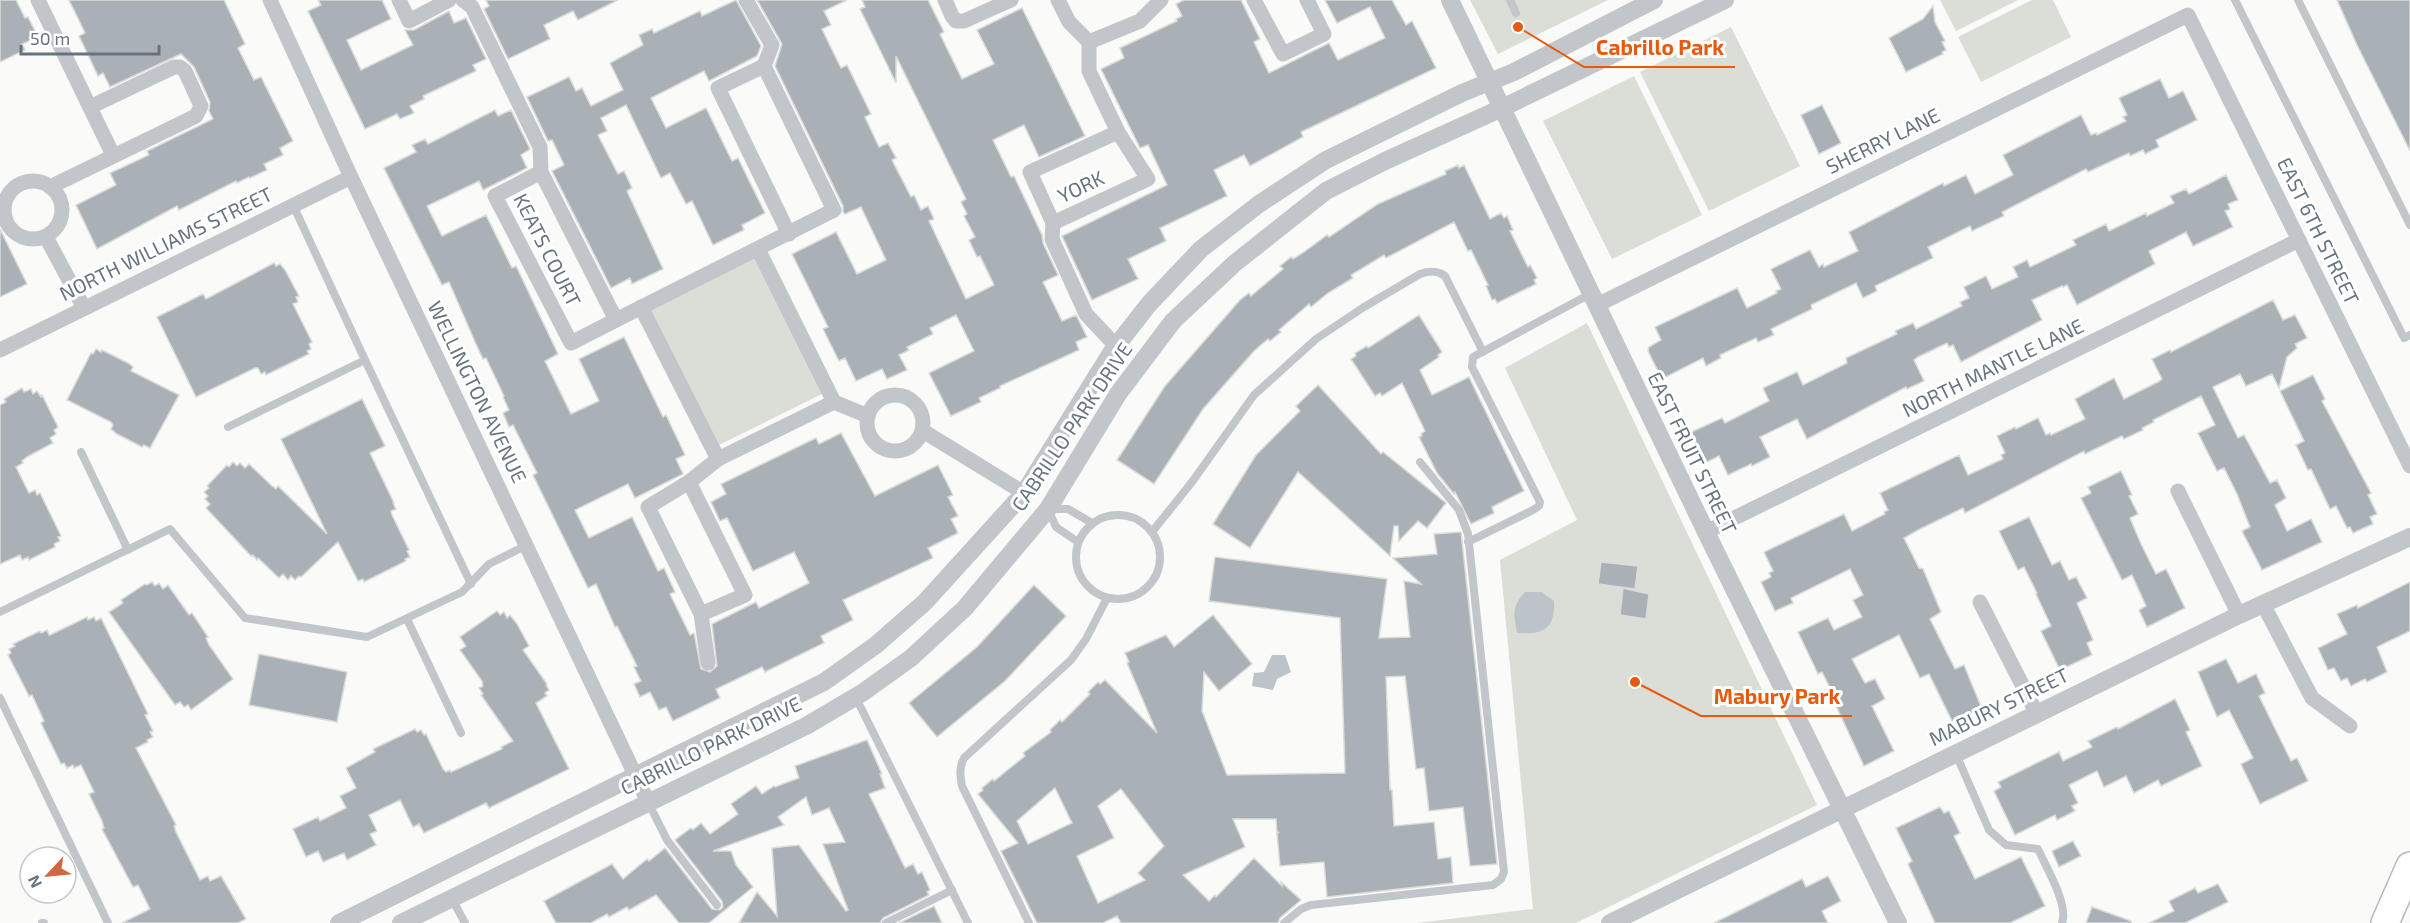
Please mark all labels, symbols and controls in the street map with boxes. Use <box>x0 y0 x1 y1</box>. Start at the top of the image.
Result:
scale bar <box>21 18 159 56</box>
text: 50 m <box>30 27 70 49</box>
callout: Cabrillo Park <box>1584 28 1735 67</box>
text: Cabrillo Park <box>1596 34 1724 59</box>
street label: SHERRY LANE <box>1822 102 1943 178</box>
street label: EAST 6TH STREET <box>2273 153 2365 308</box>
street label: YORK <box>1053 165 1108 207</box>
street label: NORTH WILLIAMS STREET <box>55 181 276 305</box>
street label: KEATS COURT <box>509 189 587 310</box>
street label: WELLINGTON AVENUE <box>423 297 532 486</box>
street label: NORTH MANTLE LANE <box>1898 313 2087 421</box>
street label: CABRILLO PARK DRIVE <box>1006 338 1137 515</box>
street label: EAST FRUIT STREET <box>1643 368 1743 538</box>
street label: MABURY STREET <box>1925 662 2073 750</box>
callout: Mabury Park <box>1701 677 1852 716</box>
text: Mabury Park <box>1714 683 1841 709</box>
street label: CABRILLO PARK DRIVE <box>616 691 805 799</box>
north arrow <box>18 845 78 905</box>
text: N <box>23 872 45 891</box>

